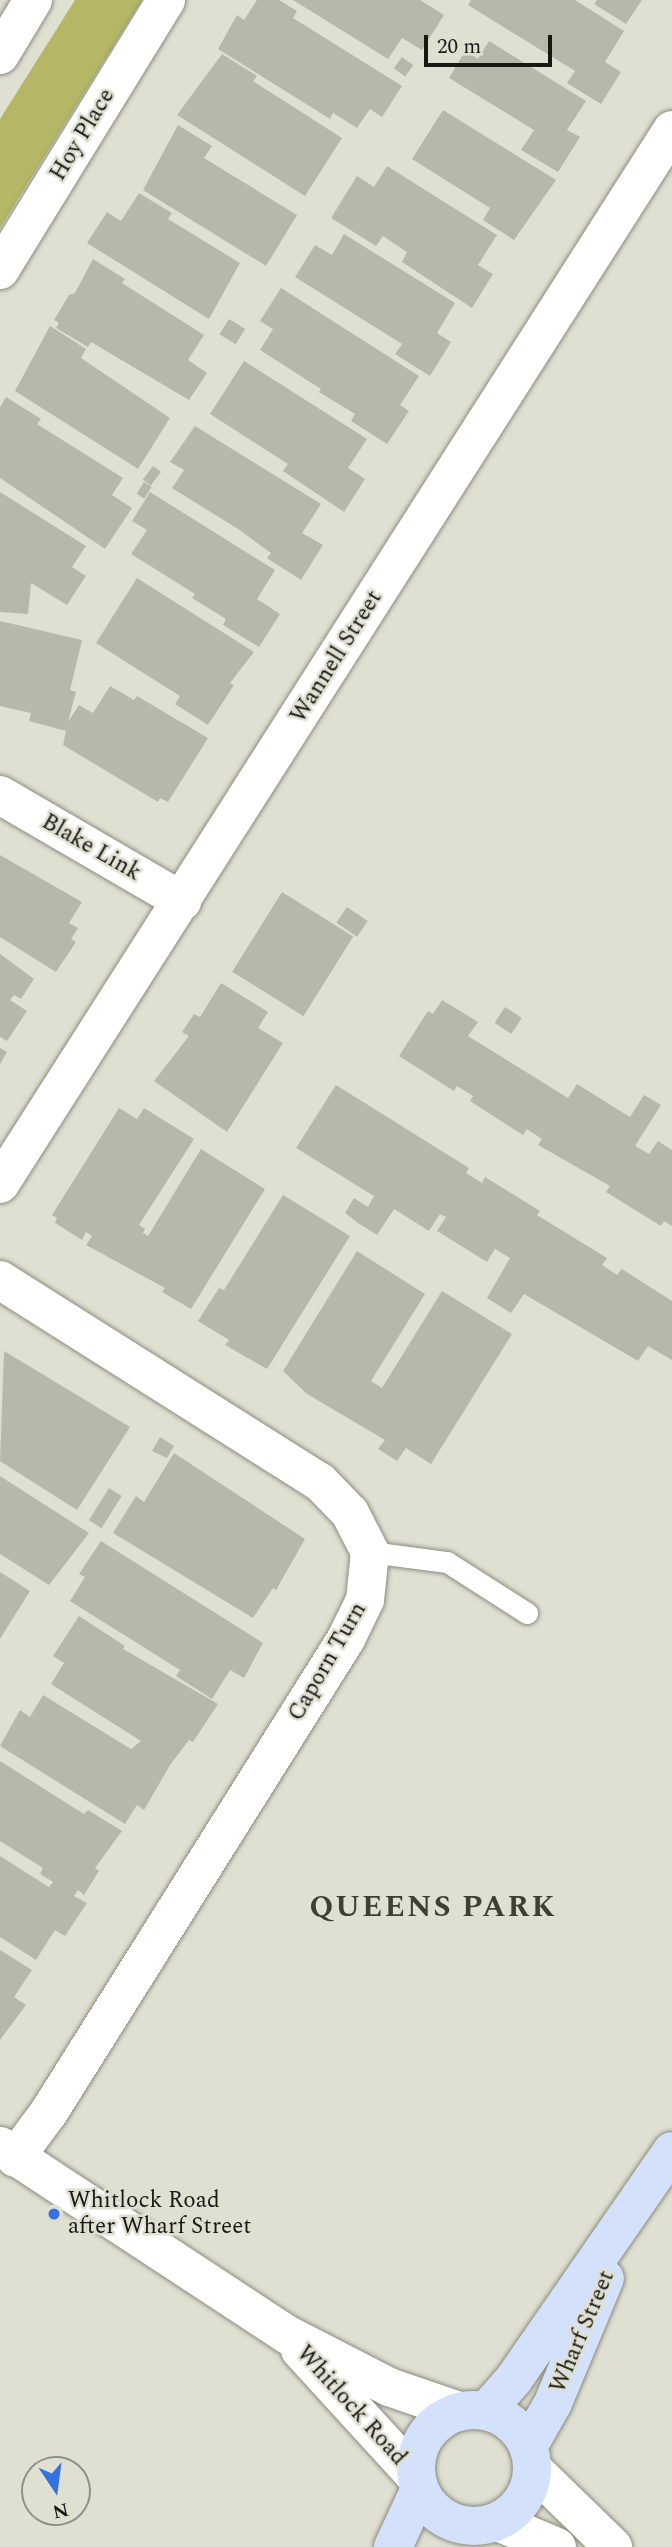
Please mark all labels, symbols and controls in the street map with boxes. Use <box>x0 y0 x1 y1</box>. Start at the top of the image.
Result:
scale bar <box>427 21 555 65</box>
text: 20 m <box>437 31 481 63</box>
street label: Hoy Place <box>45 84 121 186</box>
street label: Wannell Street <box>285 586 389 728</box>
street label: Blake Link <box>36 809 146 887</box>
street label: Caporn Turn <box>283 1598 373 1726</box>
district label: QUEENS PARK <box>311 1889 555 1925</box>
place label: Whitlock Road after Wharf Street <box>68 2187 251 2241</box>
marker: Whitlock Road after Wharf Street <box>46 2206 62 2222</box>
street label: Wharf Street <box>545 2267 621 2397</box>
street label: Whitlock Road <box>290 2340 412 2472</box>
north arrow <box>21 2456 91 2526</box>
text: N <box>50 2494 71 2526</box>

